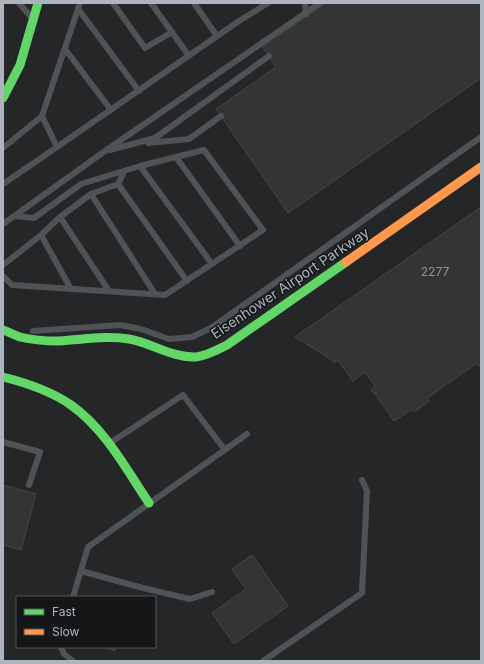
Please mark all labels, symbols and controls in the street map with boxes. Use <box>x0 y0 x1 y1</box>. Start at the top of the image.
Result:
street label: Eisenhower Airport Parkway <box>207 223 372 342</box>
house number: 2277 <box>421 264 449 279</box>
legend <box>16 596 156 648</box>
text: Fast <box>52 604 76 619</box>
text: Slow <box>52 624 80 639</box>

